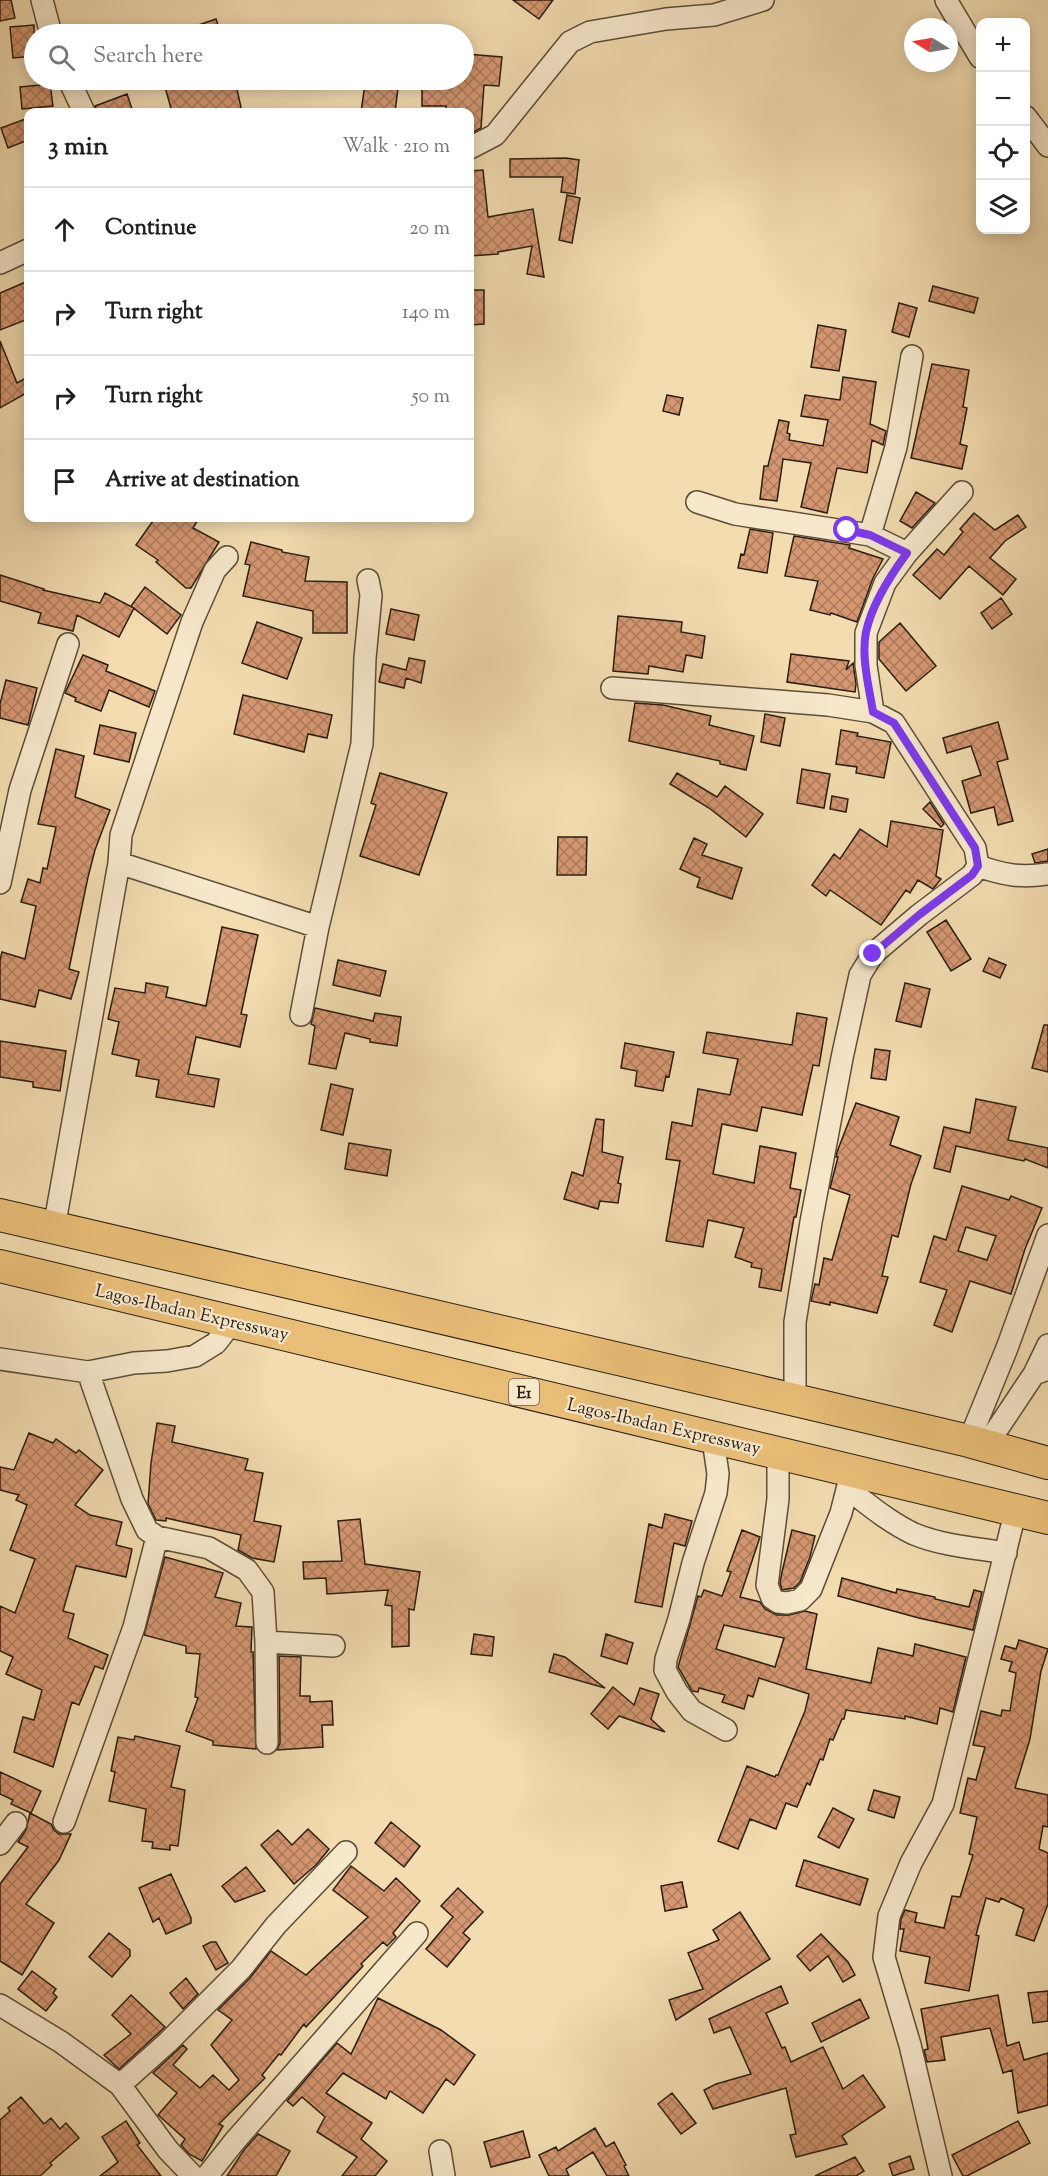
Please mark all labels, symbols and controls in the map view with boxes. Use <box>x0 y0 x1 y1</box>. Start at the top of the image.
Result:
north arrow <box>904 18 958 72</box>
map controls <box>976 18 1030 234</box>
button: + <box>976 18 1030 72</box>
search box <box>24 24 474 90</box>
icon: search <box>45 41 78 74</box>
text: Search here <box>93 41 203 73</box>
button: − <box>976 72 1030 126</box>
button: locate <box>976 126 1030 180</box>
text: 3 min <box>48 129 108 166</box>
text: Walk · 210 m <box>342 133 450 162</box>
button: layers <box>976 180 1030 234</box>
icon: ahead <box>48 213 81 246</box>
text: Continue <box>105 213 196 245</box>
text: 20 m <box>409 215 450 244</box>
icon: right <box>48 297 81 330</box>
text: Turn right <box>105 297 202 329</box>
text: 140 m <box>402 299 450 328</box>
icon: right <box>48 381 81 414</box>
text: Turn right <box>105 381 202 413</box>
text: 50 m <box>412 383 450 412</box>
icon: arrive <box>48 465 81 498</box>
text: Arrive at destination <box>105 465 300 497</box>
route start <box>833 516 859 542</box>
route end <box>859 940 885 966</box>
street label: Lagos-Ibadan Expressway <box>92 1279 291 1349</box>
road number: E1 <box>509 1379 539 1405</box>
street label: Lagos-Ibadan Expressway <box>564 1393 763 1463</box>

